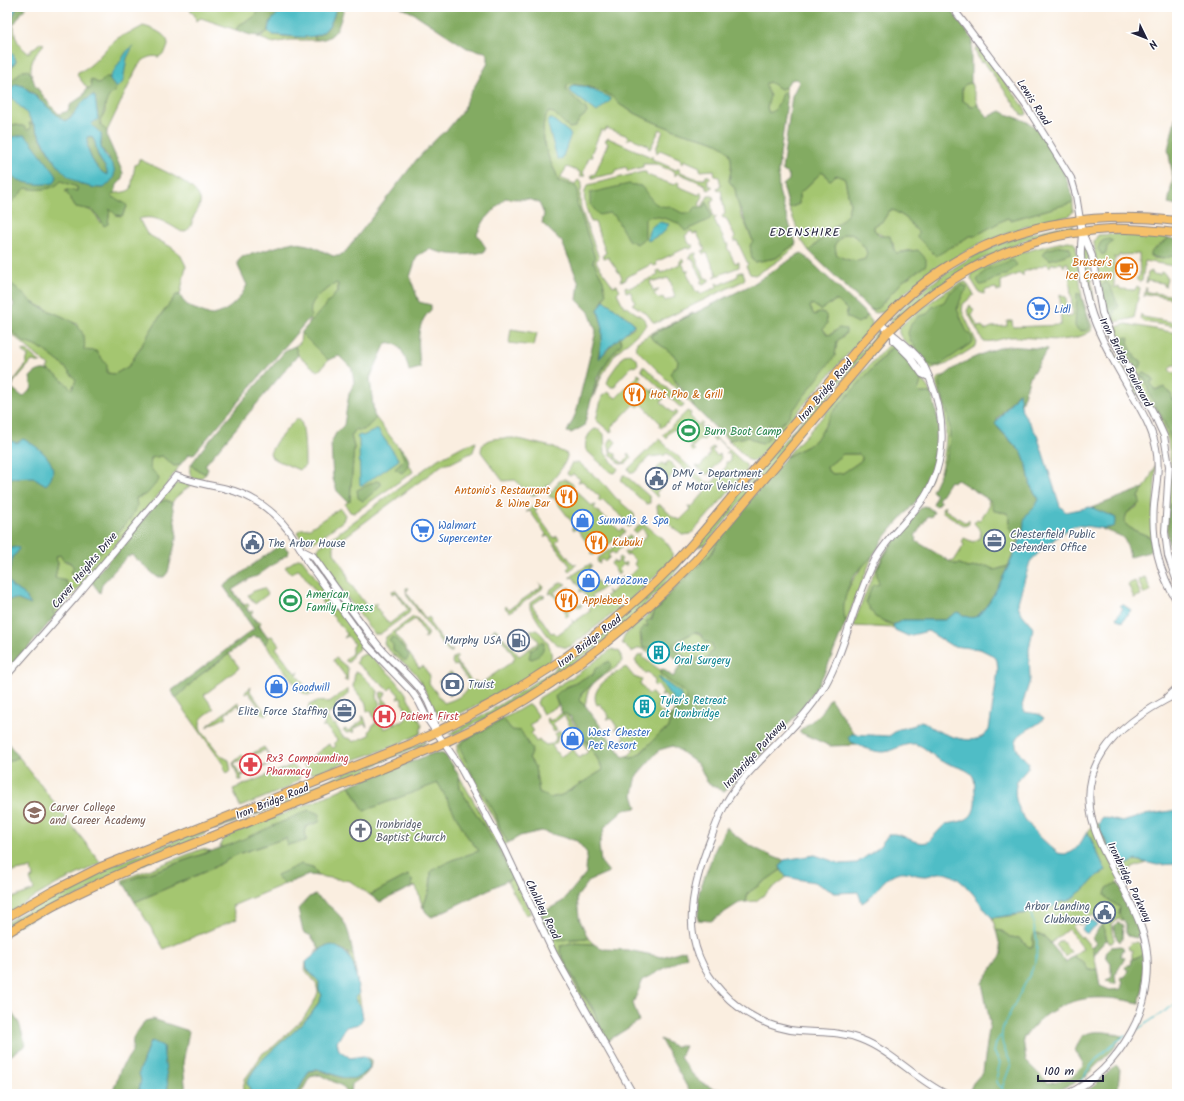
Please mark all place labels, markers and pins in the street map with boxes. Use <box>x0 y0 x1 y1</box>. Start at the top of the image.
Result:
place label: Bruster's Ice Cream <box>1065 254 1112 285</box>
cafe icon: Bruster's Ice Cream <box>1114 255 1140 281</box>
supermarket icon: Lidl <box>1026 296 1052 322</box>
place label: Lidl <box>1054 301 1071 319</box>
restaurant icon: Hot Pho & Grill <box>621 381 647 407</box>
place label: Hot Pho & Grill <box>650 386 723 404</box>
sports icon: Burn Boot Camp <box>676 418 702 444</box>
place label: Burn Boot Camp <box>704 423 782 441</box>
place label: DMV - Department of Motor Vehicles <box>672 465 762 496</box>
public building icon: DMV - Department of Motor Vehicles <box>644 466 670 492</box>
place label: Antonio's Restaurant & Wine Bar <box>454 482 551 513</box>
restaurant icon: Antonio's Restaurant & Wine Bar <box>553 483 579 509</box>
shop icon: Sunnails & Spa <box>570 507 596 533</box>
place label: Sunnails & Spa <box>598 512 669 530</box>
place label: Walmart Supercenter <box>438 517 493 548</box>
supermarket icon: Walmart Supercenter <box>409 518 435 544</box>
place label: Chesterfield Public Defenders Office <box>1010 526 1096 557</box>
office icon: Chesterfield Public Defenders Office <box>982 527 1008 553</box>
restaurant icon: Kubuki <box>584 529 610 555</box>
public building icon: The Arbor House <box>239 530 265 556</box>
place label: Kubuki <box>612 534 643 552</box>
place label: The Arbor House <box>268 535 346 553</box>
shop icon: AutoZone <box>575 567 601 593</box>
place label: AutoZone <box>604 572 648 590</box>
place label: American Family Fitness <box>306 586 374 617</box>
sports icon: American Family Fitness <box>278 587 304 613</box>
restaurant icon: Applebee's <box>553 587 579 613</box>
place label: Applebee's <box>582 592 629 610</box>
fuel station icon: Murphy USA <box>505 627 531 653</box>
place label: Murphy USA <box>445 632 502 650</box>
place label: Chester Oral Surgery <box>674 639 731 670</box>
building icon: Chester Oral Surgery <box>646 640 672 666</box>
bank icon: Truist <box>440 671 466 697</box>
shop icon: Goodwill <box>263 674 289 700</box>
place label: Truist <box>468 676 495 694</box>
place label: Goodwill <box>292 679 330 697</box>
place label: Tyler's Retreat at Ironbridge <box>660 692 727 723</box>
building icon: Tyler's Retreat at Ironbridge <box>632 693 658 719</box>
office icon: Elite Force Staffing <box>331 698 357 724</box>
place label: Elite Force Staffing <box>238 703 328 721</box>
hospital icon: Patient First <box>372 703 398 729</box>
place label: Patient First <box>400 708 459 726</box>
place label: West Chester Pet Resort <box>588 724 651 755</box>
shop icon: West Chester Pet Resort <box>559 725 585 751</box>
place label: Rx3 Compounding Pharmacy <box>266 750 349 781</box>
pharmacy icon: Rx3 Compounding Pharmacy <box>237 751 263 777</box>
place label: Carver College and Career Academy <box>50 799 146 830</box>
school or university icon: Carver College and Career Academy <box>21 800 47 826</box>
place label: Ironbridge Baptist Church <box>376 816 446 847</box>
church icon: Ironbridge Baptist Church <box>347 817 373 843</box>
place label: Arbor Landing Clubhouse <box>1025 898 1090 929</box>
public building icon: Arbor Landing Clubhouse <box>1092 899 1118 925</box>

